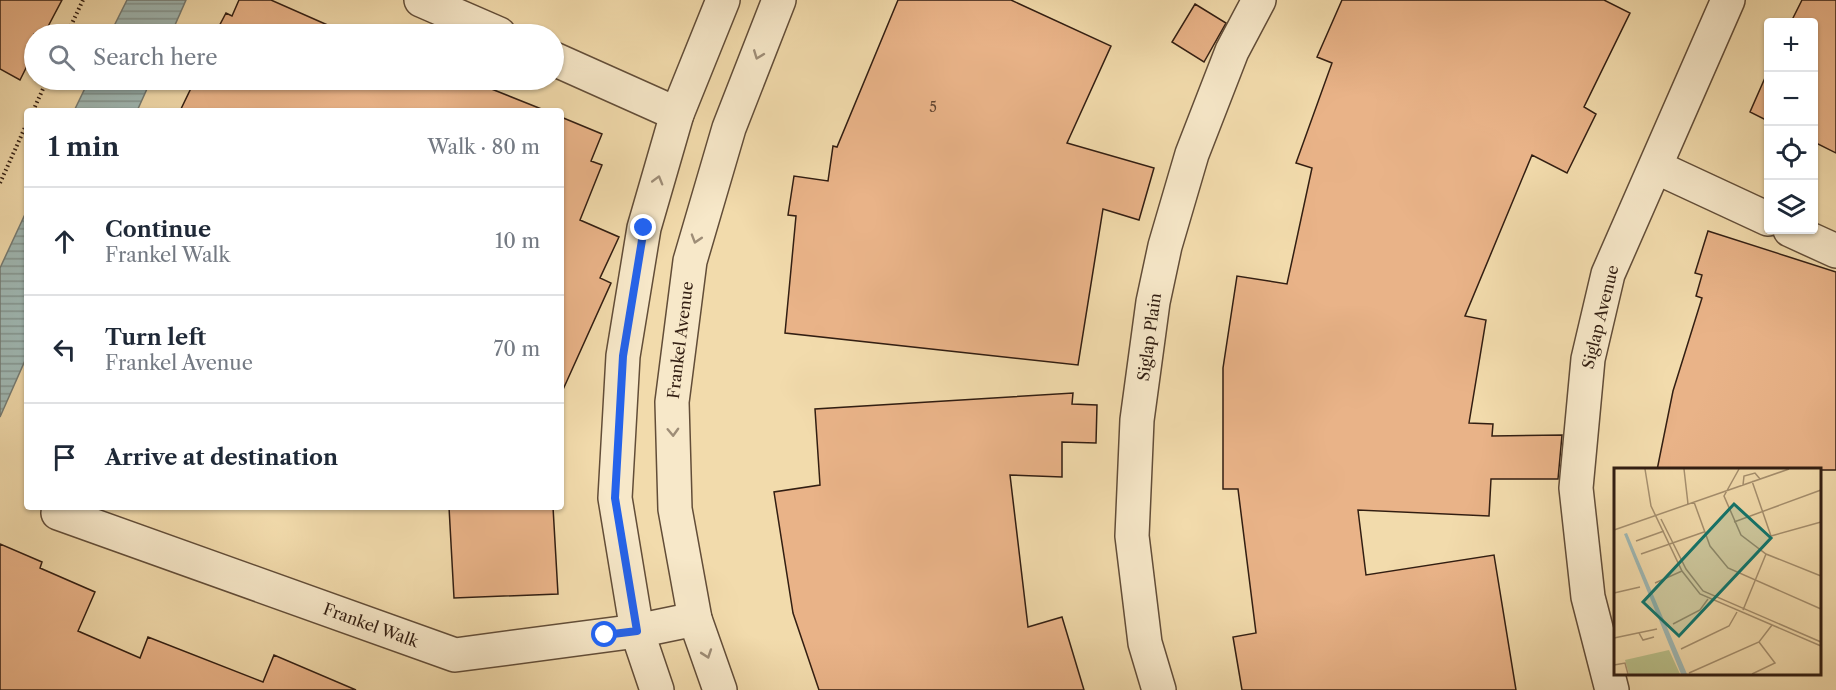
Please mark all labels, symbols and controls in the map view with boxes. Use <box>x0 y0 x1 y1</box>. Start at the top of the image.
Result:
map controls <box>1764 18 1818 234</box>
button: + <box>1764 18 1818 72</box>
search box <box>24 24 564 90</box>
icon: search <box>45 41 78 74</box>
text: Search here <box>93 44 218 71</box>
one-way arrow <box>752 49 765 59</box>
button: − <box>1764 72 1818 126</box>
house number: 5 <box>929 98 937 116</box>
button: locate <box>1764 126 1818 180</box>
text: 1 min <box>48 131 119 163</box>
text: Walk · 80 m <box>427 135 540 159</box>
one-way arrow <box>651 175 663 185</box>
button: layers <box>1764 180 1818 234</box>
route end <box>630 214 656 240</box>
text: Continue <box>105 216 211 243</box>
icon: ahead <box>48 225 81 258</box>
text: 10 m <box>495 229 540 253</box>
one-way arrow <box>691 233 703 244</box>
text: Frankel Walk <box>105 243 230 267</box>
street label: Siglap Avenue <box>1577 263 1623 371</box>
street label: Frankel Avenue <box>663 280 697 400</box>
street label: Siglap Plain <box>1133 292 1165 382</box>
text: Turn left <box>105 324 206 351</box>
icon: left <box>48 333 81 366</box>
text: 70 m <box>494 337 540 361</box>
text: Frankel Avenue <box>105 351 253 375</box>
one-way arrow <box>666 428 679 437</box>
icon: arrive <box>48 441 81 474</box>
text: Arrive at destination <box>105 444 338 471</box>
inset map <box>1614 468 1821 675</box>
street label: Frankel Walk <box>321 599 422 652</box>
route start <box>591 621 617 647</box>
one-way arrow <box>700 649 713 659</box>

